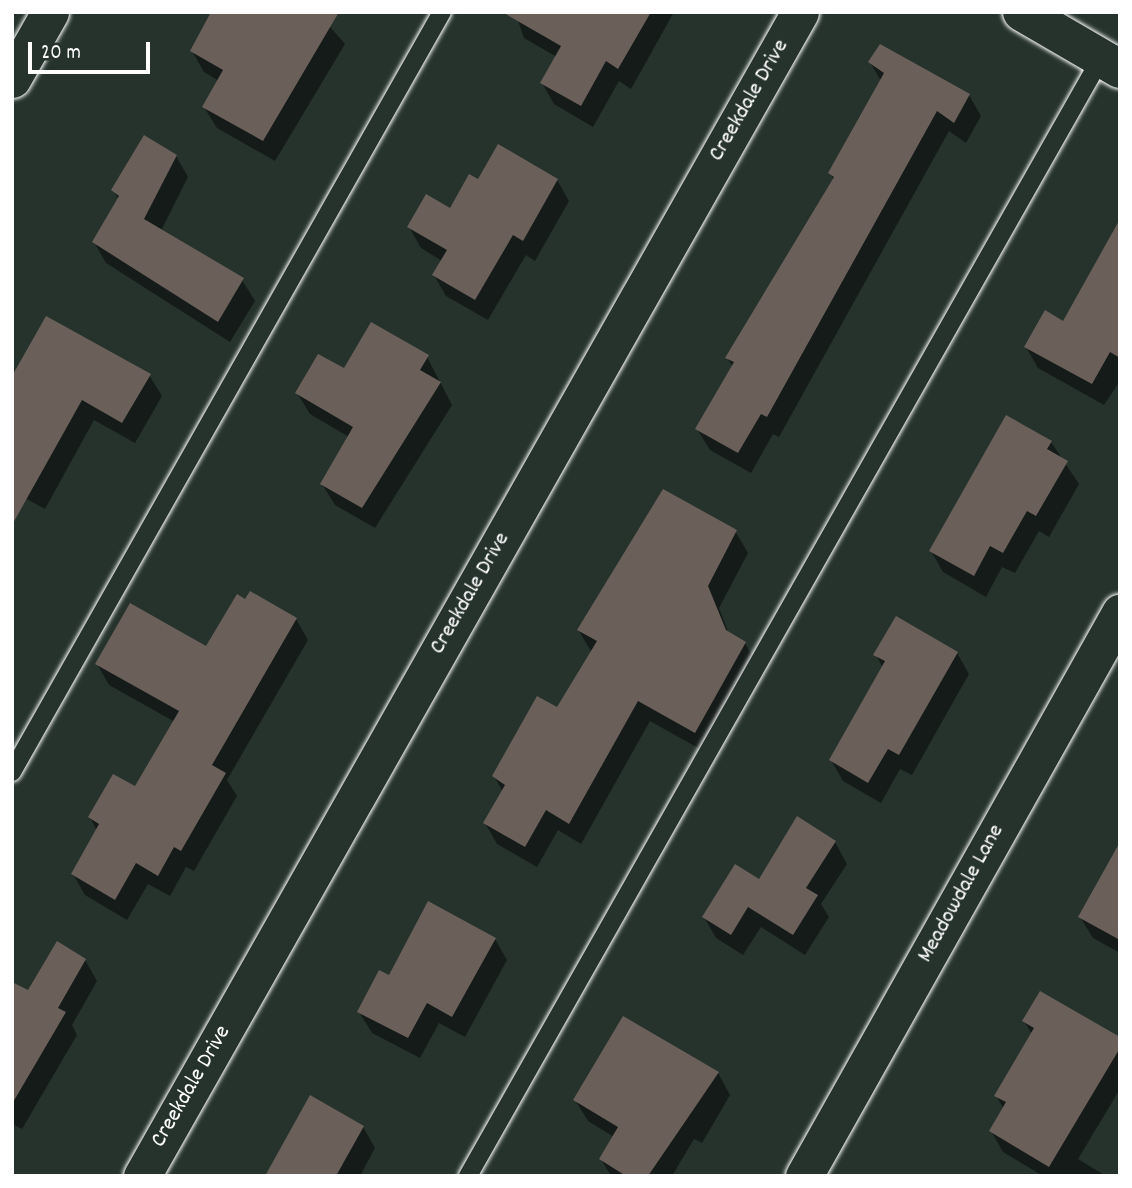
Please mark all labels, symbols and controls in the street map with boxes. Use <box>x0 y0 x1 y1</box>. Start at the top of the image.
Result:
scale bar <box>32 28 154 72</box>
street label: Creekdale Drive <box>704 35 796 167</box>
text: 20 m <box>41 39 81 69</box>
street label: Creekdale Drive <box>425 528 517 660</box>
street label: Meadowdale Lane <box>913 820 1011 968</box>
street label: Creekdale Drive <box>146 1021 238 1153</box>

